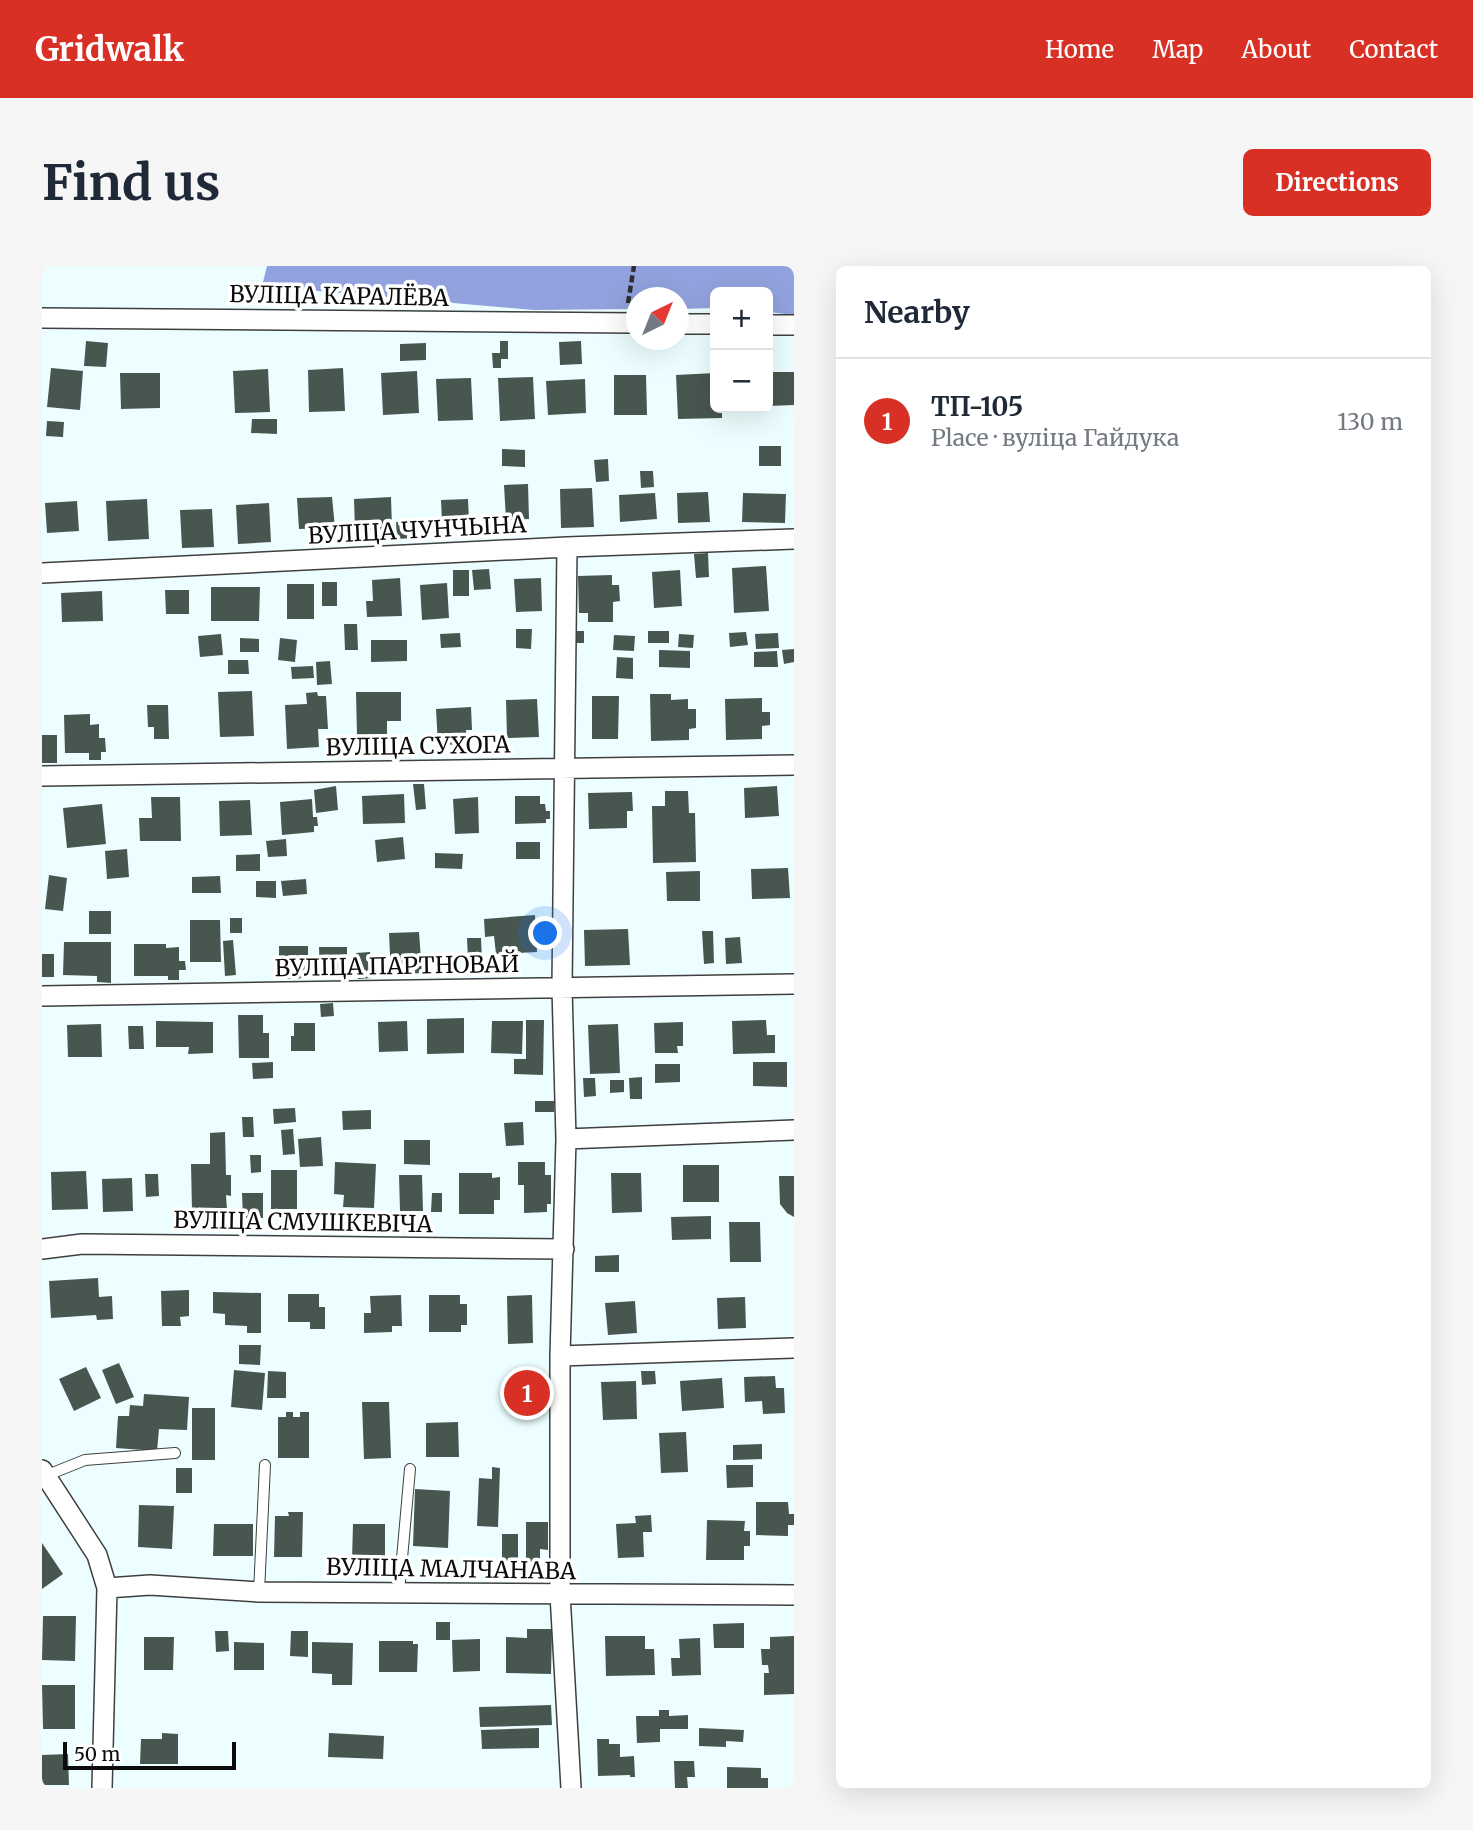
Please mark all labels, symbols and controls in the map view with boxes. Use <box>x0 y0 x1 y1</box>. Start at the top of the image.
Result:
text: Gridwalk <box>35 29 184 70</box>
text: Home <box>1045 34 1114 65</box>
text: Map <box>1152 34 1203 65</box>
text: About <box>1241 34 1311 65</box>
text: Contact <box>1349 34 1438 65</box>
button: Directions <box>1243 149 1431 216</box>
text: Find us <box>42 152 220 213</box>
street label: ВУЛІЦА КАРАЛЁВА <box>229 279 450 312</box>
north arrow <box>626 287 689 350</box>
map controls <box>710 287 773 413</box>
button: + <box>710 287 773 350</box>
text: Nearby <box>864 293 970 331</box>
button: − <box>710 350 773 413</box>
text: ТП-105 <box>931 390 1023 423</box>
text: 1 <box>882 407 892 436</box>
text: 130 m <box>1337 407 1403 436</box>
text: Place · вуліца Гайдука <box>931 423 1179 452</box>
street label: ВУЛІЦА ЧУНЧЫНА <box>307 509 528 550</box>
street label: ВУЛІЦА СУХОГА <box>325 729 511 762</box>
your location <box>528 916 562 950</box>
street label: ВУЛІЦА ПАРТНОВАЙ <box>274 949 520 982</box>
street label: ВУЛІЦА СМУШКЕВІЧА <box>173 1205 434 1238</box>
pin: 1 <box>504 1367 550 1419</box>
street label: ВУЛІЦА МАЛЧАНАВА <box>326 1552 577 1585</box>
scale bar <box>63 1739 236 1771</box>
text: 50 m <box>74 1742 120 1766</box>

